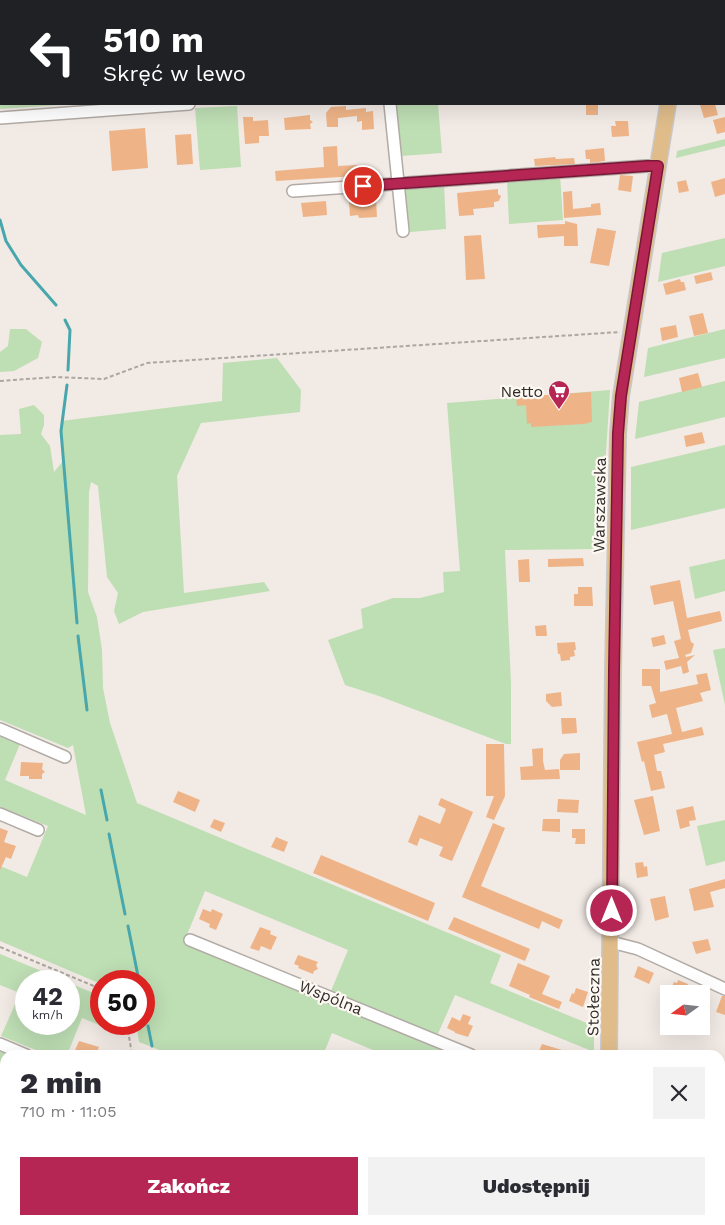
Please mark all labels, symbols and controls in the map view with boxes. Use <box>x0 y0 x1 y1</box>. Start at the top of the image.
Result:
text: 510 m <box>103 19 204 61</box>
icon: left <box>20 20 85 85</box>
text: Skręć w lewo <box>103 61 246 86</box>
pin <box>342 165 384 207</box>
icon: arrive <box>349 172 377 200</box>
supermarket icon: Netto <box>547 379 571 410</box>
place label: Netto <box>500 382 543 401</box>
street label: Warszawska <box>589 457 610 553</box>
position arrow <box>585 884 637 936</box>
street label: Stołeczna <box>583 958 604 1036</box>
speed limit sign: 50 <box>90 970 155 1035</box>
street label: Wspólna <box>296 976 365 1019</box>
text: 42 <box>32 982 63 1011</box>
north arrow <box>660 985 710 1035</box>
map controls <box>660 985 710 1035</box>
text: km/h <box>32 1008 63 1022</box>
text: 2 min <box>20 1065 102 1100</box>
button: close <box>653 1067 705 1119</box>
text: 710 m · 11:05 <box>20 1102 117 1121</box>
button: Zakończ <box>20 1157 358 1215</box>
button: Udostępnij <box>368 1157 705 1215</box>

